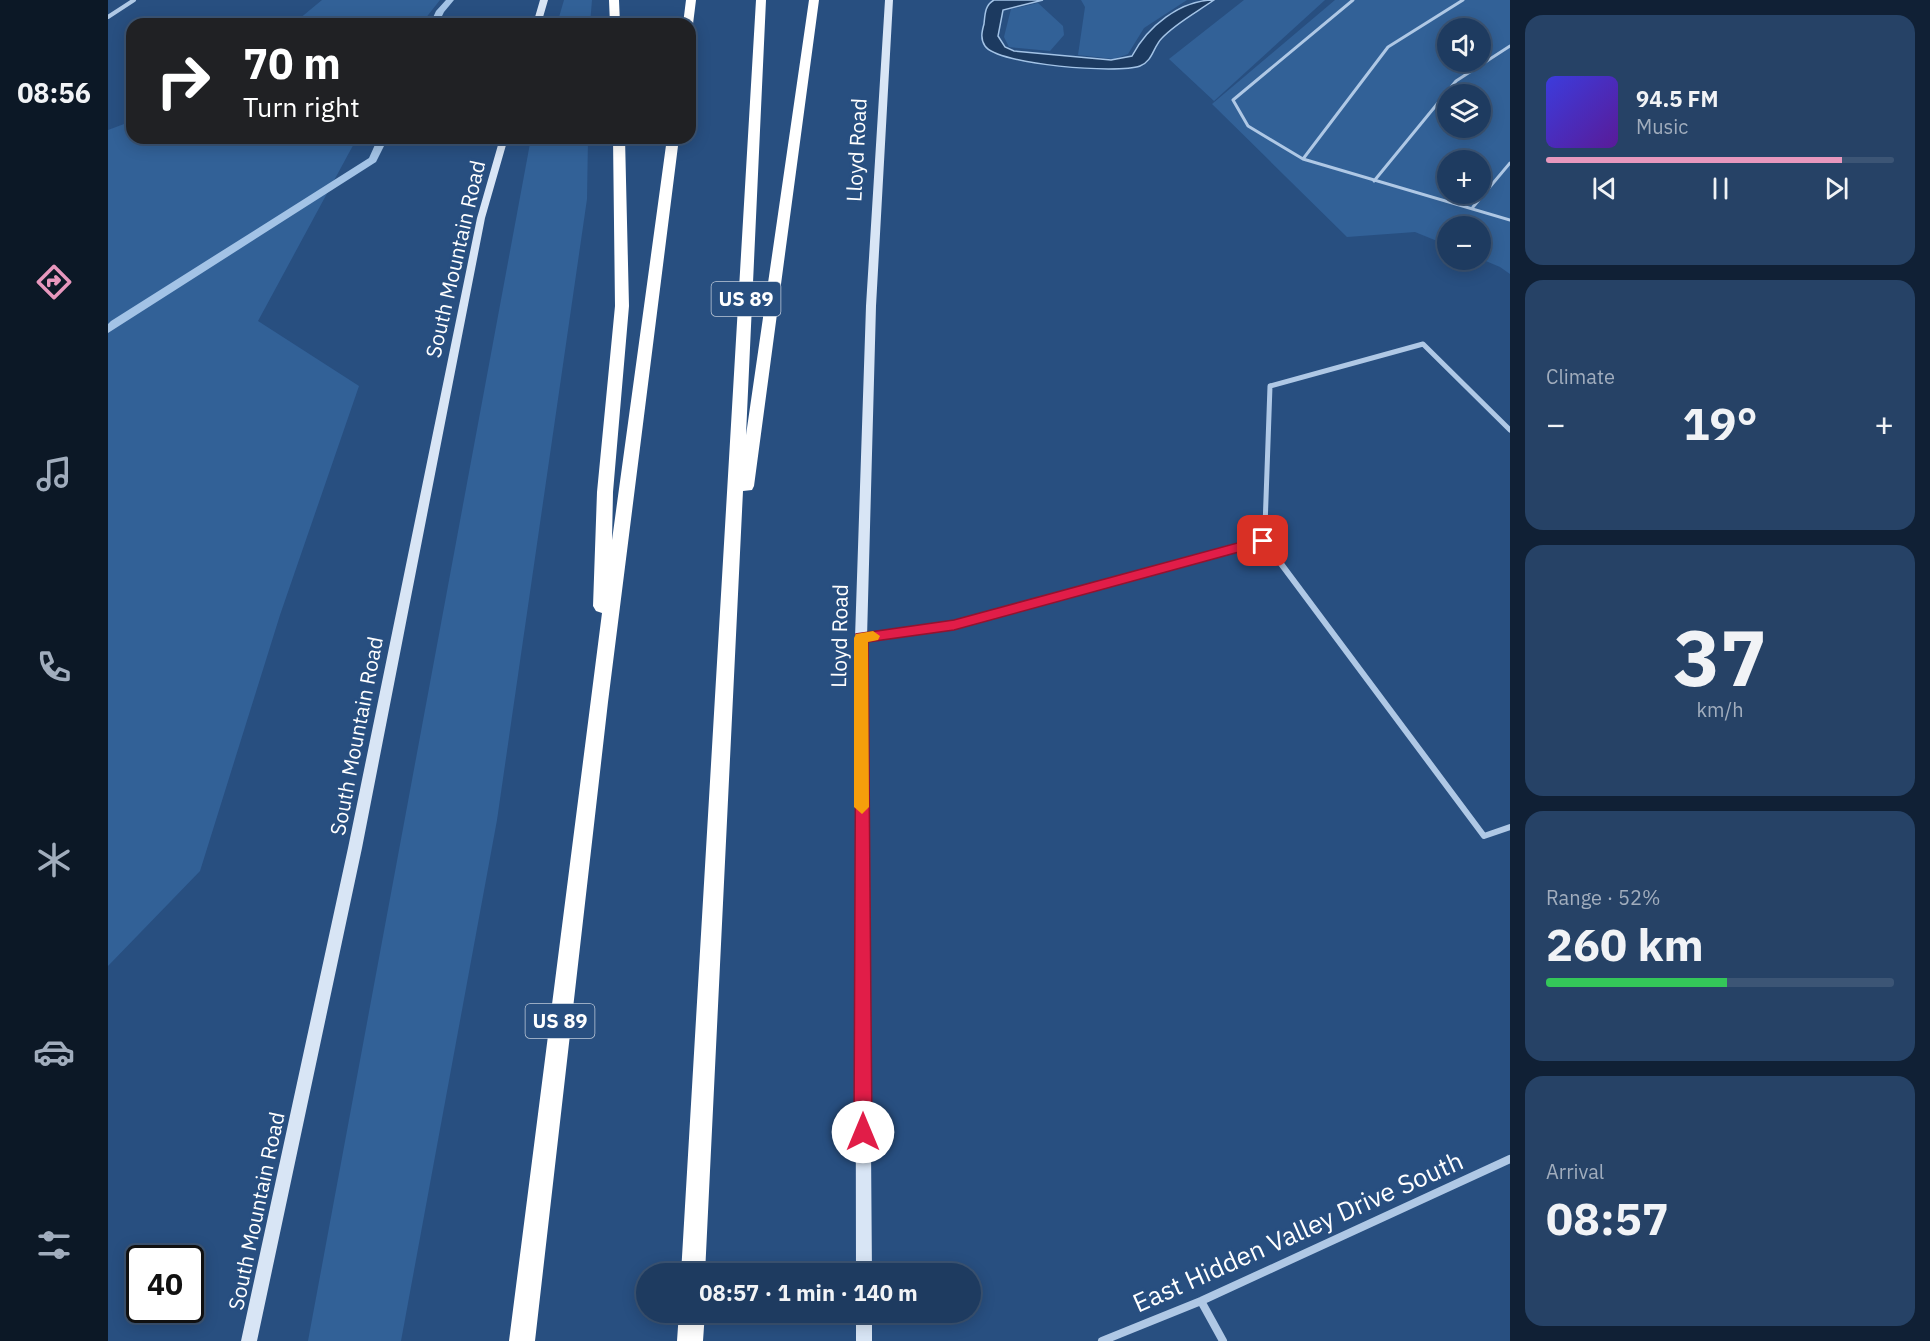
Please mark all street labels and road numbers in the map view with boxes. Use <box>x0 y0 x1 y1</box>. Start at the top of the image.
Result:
street label: Lloyd Road <box>839 97 873 202</box>
street label: South Mountain Road <box>419 157 491 360</box>
road number: US 89 <box>712 282 780 316</box>
street label: Lloyd Road <box>824 584 854 688</box>
street label: South Mountain Road <box>323 634 389 838</box>
road number: US 89 <box>526 1004 594 1038</box>
street label: South Mountain Road <box>221 1109 291 1312</box>
street label: East Hidden Valley Drive South <box>1127 1143 1468 1319</box>

